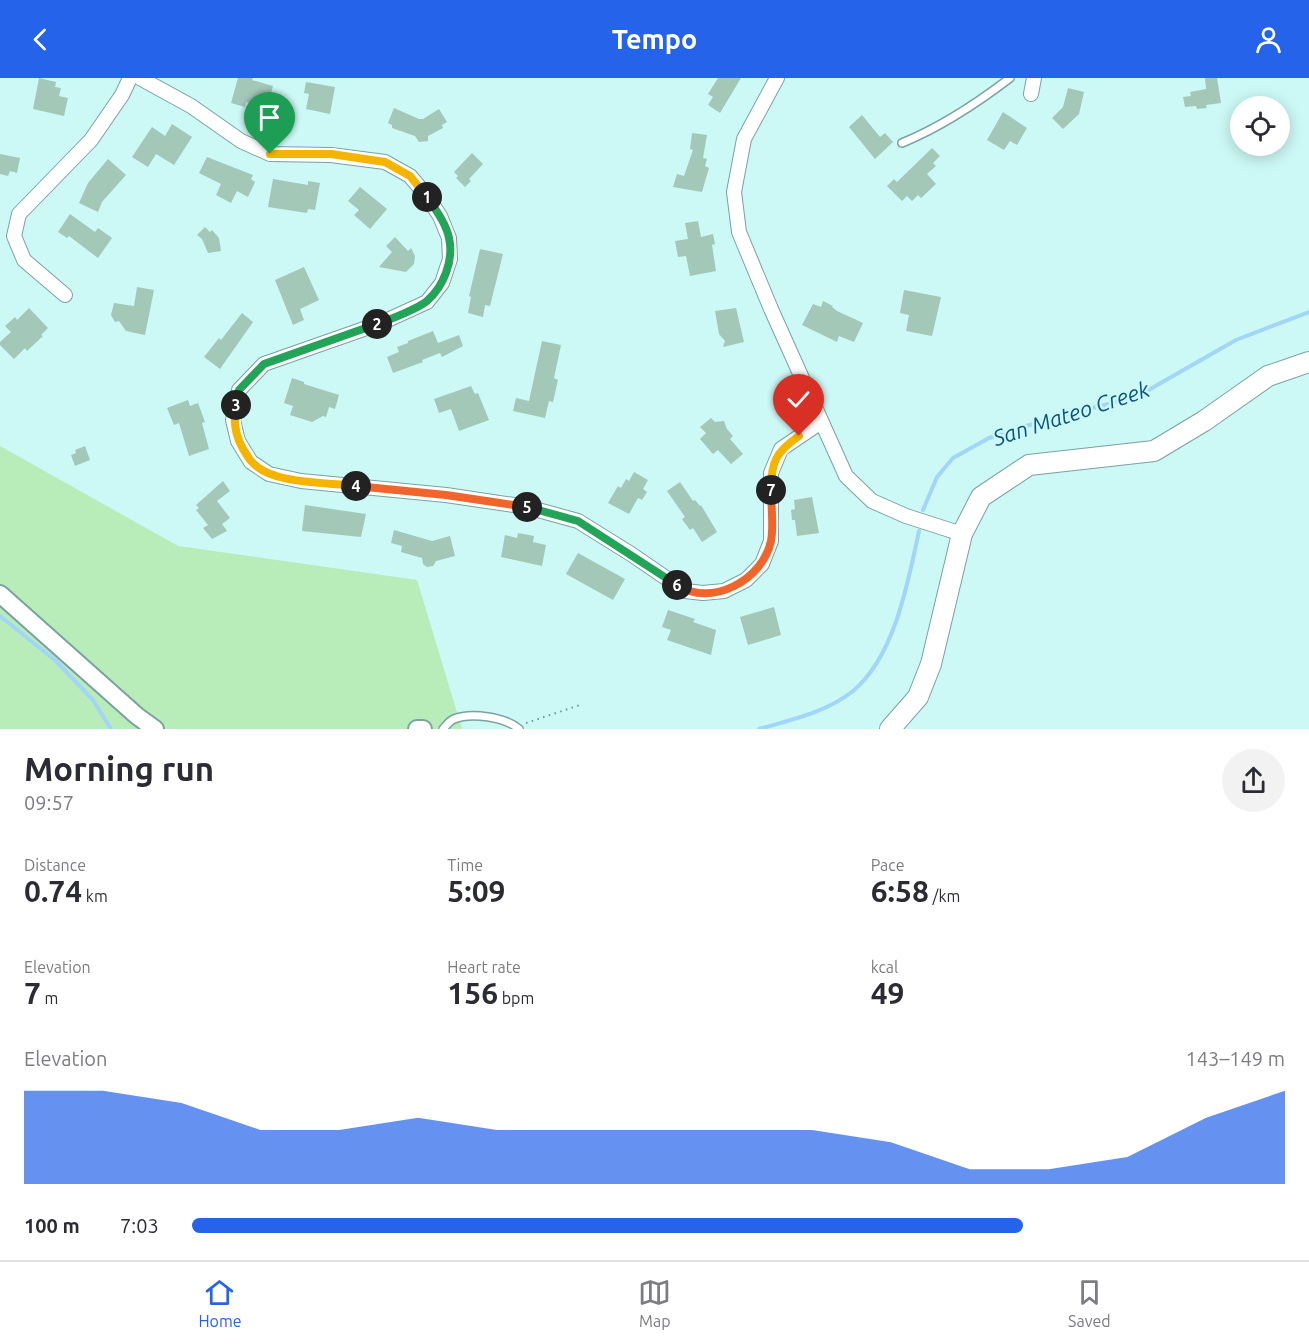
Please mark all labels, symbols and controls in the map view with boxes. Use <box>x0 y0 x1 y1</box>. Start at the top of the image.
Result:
icon: back <box>24 23 57 56</box>
icon: person <box>1252 23 1285 56</box>
text: Tempo <box>612 24 697 54</box>
pin <box>244 92 295 154</box>
map controls <box>1230 96 1290 156</box>
button: locate <box>1230 96 1290 156</box>
icon: arrive <box>253 101 286 134</box>
pin: 1 <box>412 182 442 212</box>
text: 1 <box>422 188 432 206</box>
pin: 2 <box>362 309 392 339</box>
text: 2 <box>372 315 382 333</box>
pin <box>773 374 824 436</box>
water label: San Mateo Creek <box>989 376 1153 450</box>
icon: check <box>782 383 815 416</box>
pin: 3 <box>221 390 251 420</box>
text: 3 <box>231 396 241 414</box>
pin: 4 <box>341 471 371 501</box>
pin: 7 <box>756 475 786 505</box>
text: 4 <box>351 477 361 495</box>
text: 7 <box>766 481 776 499</box>
pin: 5 <box>512 492 542 522</box>
text: 5 <box>522 498 532 516</box>
pin: 6 <box>662 570 692 600</box>
text: 6 <box>672 576 682 594</box>
button: share <box>1222 749 1285 812</box>
text: Morning run <box>24 750 214 787</box>
text: 09:57 <box>24 791 74 814</box>
text: Distance <box>24 856 86 874</box>
text: Time <box>447 856 483 874</box>
text: Pace <box>871 856 905 874</box>
text: 0.74 <box>24 874 82 908</box>
text: 5:09 <box>447 874 505 908</box>
text: 6:58 <box>871 874 929 908</box>
text: km <box>82 887 108 905</box>
text: /km <box>929 887 960 905</box>
text: Elevation <box>24 958 91 976</box>
text: Heart rate <box>447 958 521 976</box>
text: kcal <box>871 958 898 976</box>
text: 7 <box>24 976 41 1010</box>
text: 156 <box>447 976 498 1010</box>
text: 49 <box>871 976 905 1010</box>
text: m <box>41 989 58 1007</box>
text: bpm <box>498 989 534 1007</box>
text: Elevation <box>24 1047 107 1070</box>
text: 143–149 m <box>1186 1047 1285 1070</box>
text: 100 m <box>24 1214 80 1237</box>
text: 7:03 <box>120 1214 159 1237</box>
tab: Home <box>198 1276 242 1330</box>
tab: Map <box>638 1276 671 1330</box>
tab: Saved <box>1068 1276 1111 1330</box>

